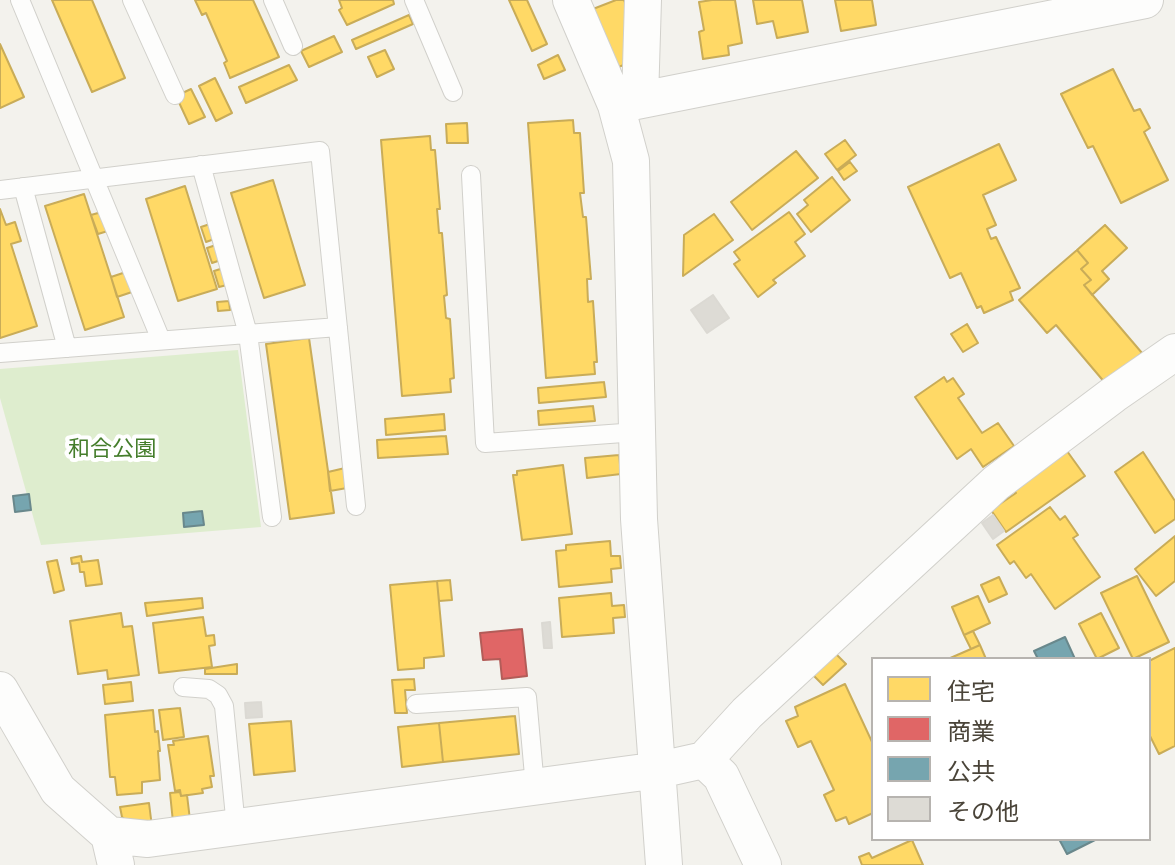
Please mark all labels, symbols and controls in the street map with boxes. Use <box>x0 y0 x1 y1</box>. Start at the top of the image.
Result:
park label: 和合公園 <box>68 437 156 463</box>
legend <box>871 657 1151 841</box>
text: 住宅 <box>947 678 995 706</box>
text: 商業 <box>947 718 995 746</box>
text: 公共 <box>947 758 995 786</box>
text: その他 <box>947 798 1019 826</box>

